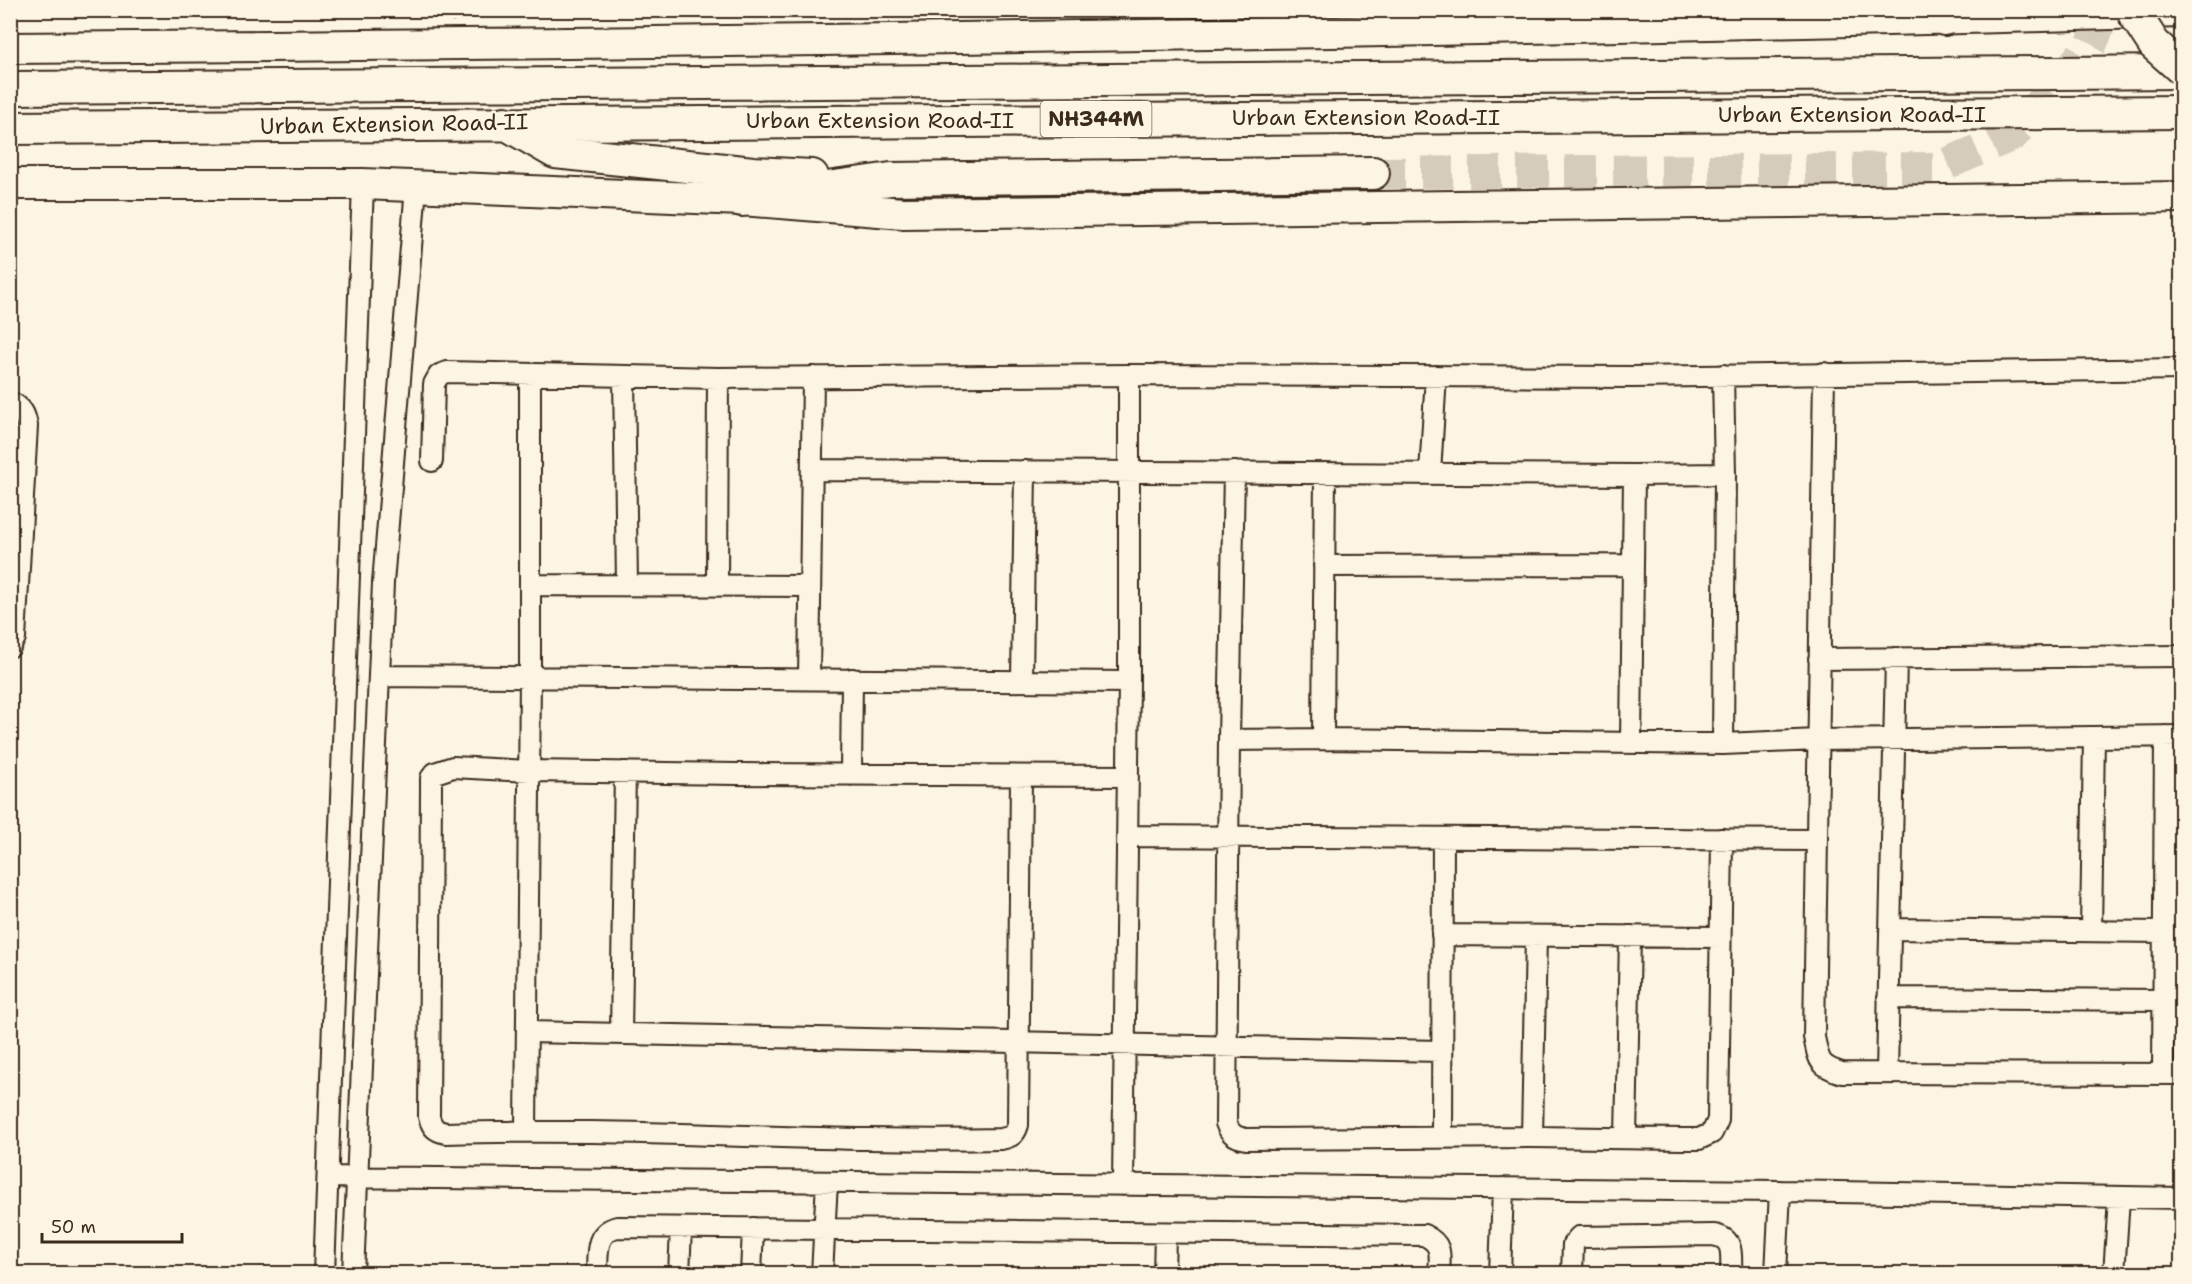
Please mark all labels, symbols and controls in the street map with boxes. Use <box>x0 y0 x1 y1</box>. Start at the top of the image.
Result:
street label: Urban Extension Road-II <box>1718 100 1986 129</box>
road number: NH344M <box>1040 101 1152 137</box>
street label: Urban Extension Road-II <box>1232 103 1500 132</box>
street label: Urban Extension Road-II <box>746 106 1014 135</box>
street label: Urban Extension Road-II <box>260 107 528 141</box>
scale bar <box>42 1206 182 1244</box>
text: 50 m <box>51 1215 96 1239</box>

